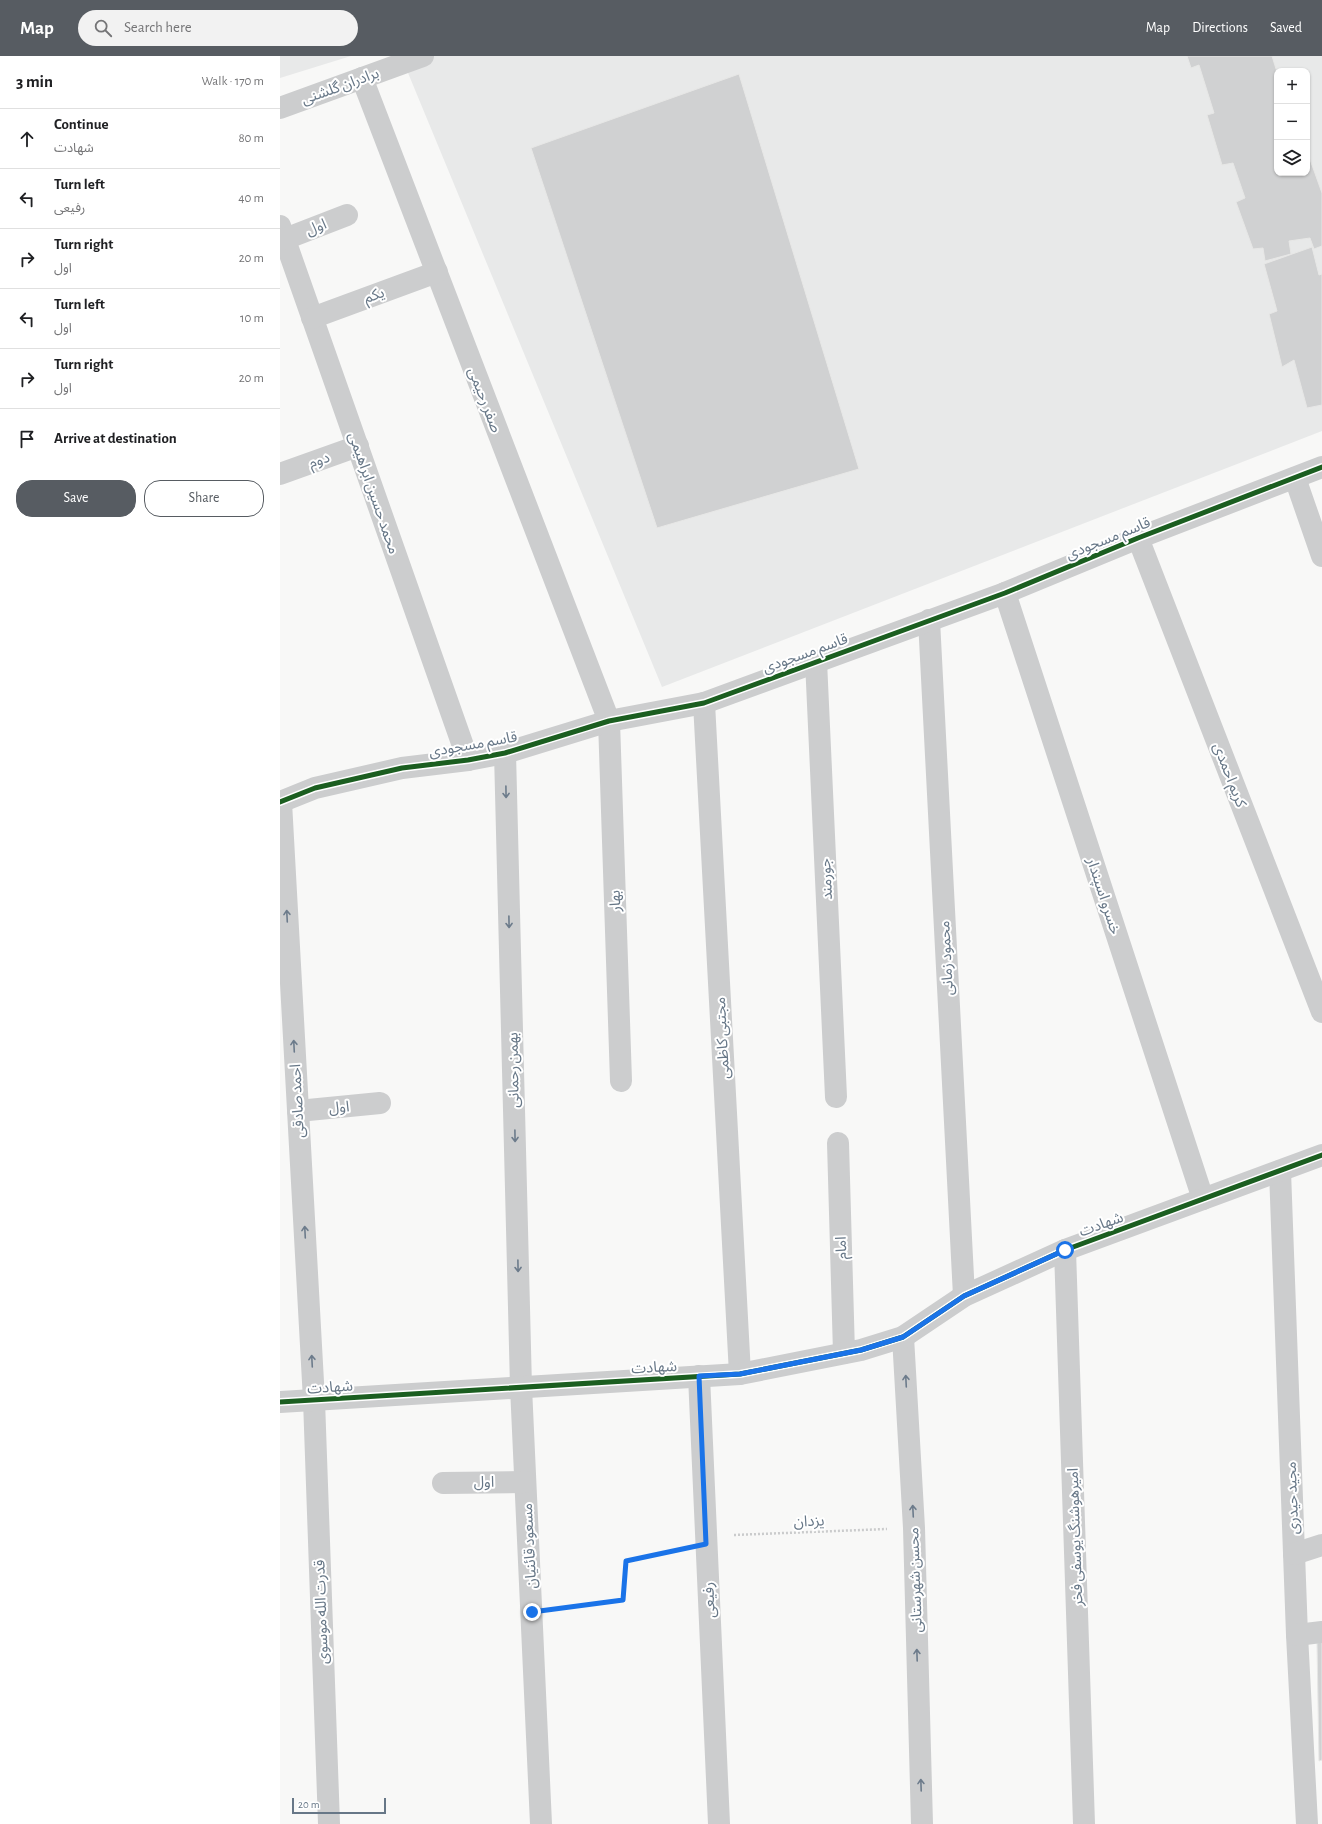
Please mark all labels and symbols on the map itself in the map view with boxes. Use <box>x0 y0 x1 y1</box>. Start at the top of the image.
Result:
street label: برادران گلشنی <box>299 65 381 108</box>
street label: اول <box>304 217 329 239</box>
street label: یکم <box>362 285 387 309</box>
street label: صفر رحیمی <box>464 366 504 435</box>
street label: محمد حسین ابراهیمی <box>345 430 401 556</box>
street label: دوم <box>307 450 333 474</box>
street label: قاسم مسجودی <box>1064 515 1154 565</box>
street label: قاسم مسجودی <box>761 631 851 679</box>
street label: قاسم مسجودی <box>428 729 519 763</box>
street label: کریم احمدی <box>1208 741 1249 811</box>
one-way arrow <box>502 785 509 798</box>
street label: خسرو اسپندار <box>1082 855 1123 937</box>
street label: جورمند <box>818 857 836 900</box>
street label: بهار <box>608 890 624 913</box>
one-way arrow <box>284 910 291 923</box>
one-way arrow <box>505 915 513 928</box>
street label: محمود زمانی <box>937 920 957 996</box>
street label: مجتبی کاظمی <box>713 997 733 1079</box>
street label: بهمن رحمانی <box>505 1032 523 1108</box>
one-way arrow <box>291 1040 298 1053</box>
street label: احمد صادقی <box>288 1063 308 1138</box>
street label: اول <box>328 1099 350 1117</box>
one-way arrow <box>511 1129 518 1142</box>
street label: شهادت <box>1077 1210 1126 1240</box>
one-way arrow <box>301 1226 308 1239</box>
street label: امام <box>834 1236 852 1260</box>
route start <box>1056 1241 1074 1259</box>
one-way arrow <box>514 1259 522 1272</box>
one-way arrow <box>308 1355 315 1368</box>
street label: شهادت <box>631 1359 678 1377</box>
one-way arrow <box>902 1375 909 1388</box>
street label: شهادت <box>307 1378 354 1398</box>
street label: مجید حیدری <box>1284 1461 1302 1535</box>
street label: امیرهوشنگ یوسفی فخر <box>1065 1467 1086 1608</box>
street label: اول <box>474 1475 494 1491</box>
street label: مسعود قائنیان <box>520 1503 540 1589</box>
one-way arrow <box>909 1505 916 1518</box>
street label: یزدان <box>793 1513 825 1531</box>
street label: محسن شهرستانی <box>906 1527 926 1633</box>
street label: قدرت الله موسوی <box>312 1559 332 1664</box>
street label: رفیعی <box>701 1581 719 1618</box>
route end <box>523 1603 541 1621</box>
one-way arrow <box>913 1649 921 1662</box>
one-way arrow <box>917 1779 925 1792</box>
scale bar <box>292 1796 386 1815</box>

